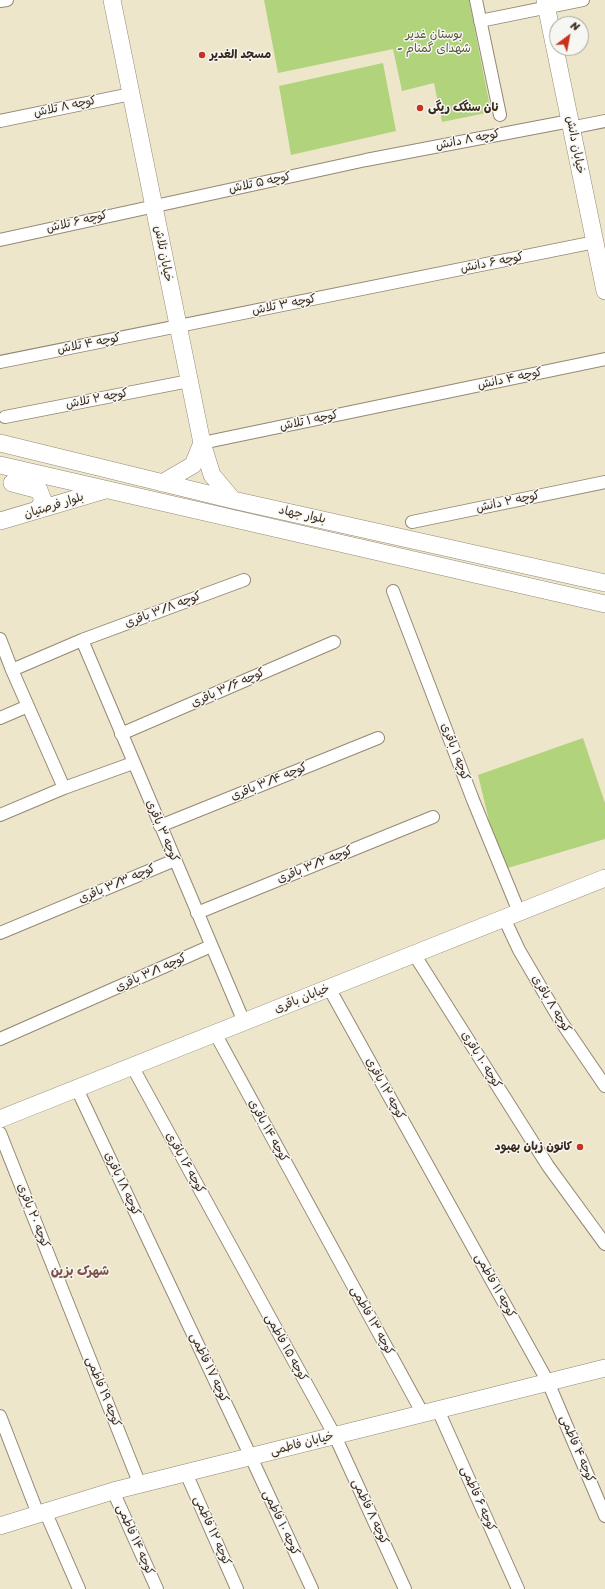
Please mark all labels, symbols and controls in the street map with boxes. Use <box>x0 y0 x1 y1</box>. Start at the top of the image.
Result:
north arrow <box>549 16 589 56</box>
text: N <box>567 16 583 36</box>
park label: بوستان غدیر - شهدای گمنام <box>397 28 471 56</box>
place label: مسجد الغدیر <box>210 48 271 62</box>
marker: مسجد الغدیر <box>197 50 207 60</box>
street label: کوچه ۸ تلاش <box>32 93 98 121</box>
place label: نان سنگک ریگی <box>428 101 498 115</box>
marker: نان سنگک ریگی <box>415 103 425 113</box>
street label: خیابان دانش <box>562 115 588 175</box>
street label: کوچه ۸ دانش <box>435 127 501 153</box>
street label: کوچه ۵ تلاش <box>227 169 293 197</box>
street label: کوچه ۶ تلاش <box>45 208 109 236</box>
street label: خیابان تلاش <box>150 225 176 283</box>
street label: کوچه ۶ دانش <box>459 250 525 276</box>
street label: کوچه ۳ تلاش <box>251 292 317 318</box>
street label: کوچه ۴ تلاش <box>56 331 122 357</box>
street label: کوچه ۴ دانش <box>476 365 544 393</box>
street label: کوچه ۲ تلاش <box>65 386 129 412</box>
street label: کوچه ۱ تلاش <box>278 408 340 434</box>
street label: کوچه ۲ دانش <box>475 488 541 516</box>
street label: بلوار فرصتیان <box>22 490 86 522</box>
street label: بلوار جهاد <box>277 503 327 527</box>
street label: کوچه ۳/۸ باقری <box>123 589 203 631</box>
street label: کوچه ۳/۶ باقری <box>189 665 267 711</box>
street label: کوچه ۱ باقری <box>437 721 473 783</box>
street label: کوچه ۳/۴ باقری <box>229 760 309 804</box>
street label: کوچه ۳ باقری <box>142 798 182 864</box>
street label: کوچه ۳/۲ باقری <box>275 843 355 887</box>
street label: کوچه ۳/۳ باقری <box>76 861 158 907</box>
street label: کوچه ۳/۱ باقری <box>113 951 189 995</box>
street label: کوچه ۸ باقری <box>528 972 574 1036</box>
street label: خیابان باقری <box>272 981 332 1017</box>
street label: کوچه ۱۰ باقری <box>458 1029 504 1091</box>
street label: کوچه ۱۲ باقری <box>362 1055 408 1123</box>
street label: کوچه ۱۴ باقری <box>245 1097 291 1165</box>
street label: کوچه ۱۶ باقری <box>162 1130 208 1196</box>
place label: کانون زبان بهبود <box>495 1140 572 1154</box>
marker: کانون زبان بهبود <box>575 1142 585 1152</box>
street label: کوچه ۱۸ باقری <box>101 1150 143 1218</box>
street label: کوچه ۲۰ باقری <box>13 1182 53 1250</box>
street label: کوچه ۱۱ فاطمی <box>471 1251 519 1321</box>
district label: شهرک بزین <box>51 1264 109 1280</box>
street label: کوچه ۱۳ فاطمی <box>347 1284 397 1358</box>
street label: کوچه ۱۵ فاطمی <box>261 1312 311 1384</box>
street label: کوچه ۱۷ فاطمی <box>187 1331 231 1405</box>
street label: کوچه ۱۹ فاطمی <box>82 1355 124 1429</box>
street label: کوچه ۴ فاطمی <box>556 1413 598 1485</box>
street label: خیابان فاطمی <box>269 1429 335 1459</box>
street label: کوچه ۶ فاطمی <box>457 1464 499 1534</box>
street label: کوچه ۸ فاطمی <box>348 1477 392 1547</box>
street label: کوچه ۱۰ فاطمی <box>259 1488 303 1558</box>
street label: کوچه ۱۲ فاطمی <box>190 1494 234 1568</box>
street label: کوچه ۱۴ فاطمی <box>113 1502 157 1578</box>

